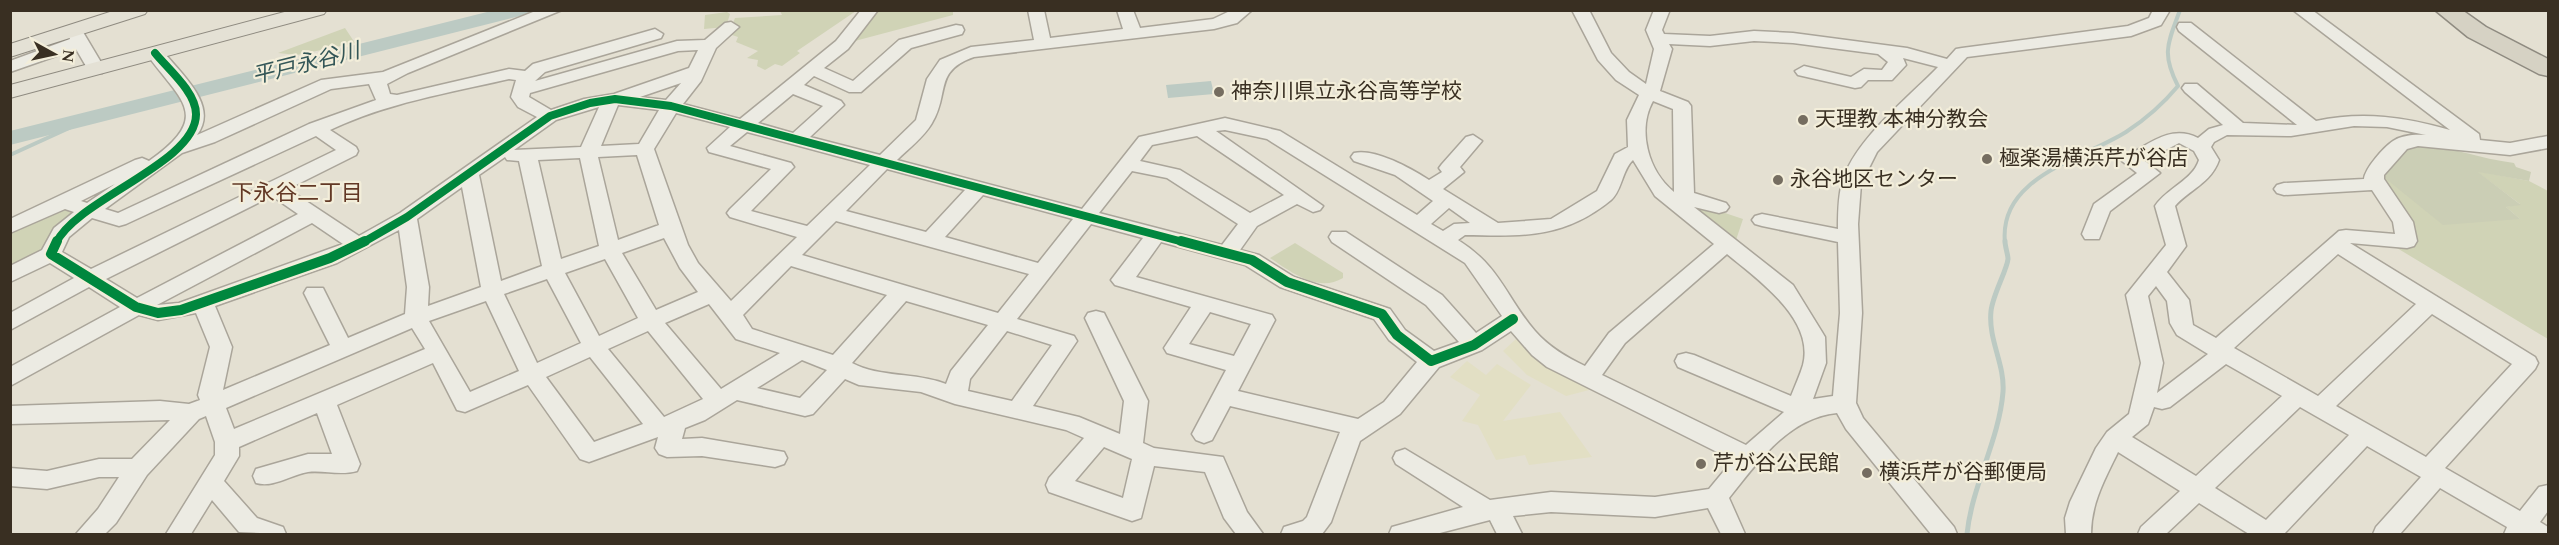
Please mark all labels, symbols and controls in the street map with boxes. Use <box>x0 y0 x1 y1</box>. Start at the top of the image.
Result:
north arrow <box>24 24 84 84</box>
water label: 平戸永谷川 <box>249 34 365 93</box>
text: N <box>55 48 81 64</box>
place label: 神奈川県立永谷高等学校 <box>1231 76 1462 108</box>
marker: 神奈川県立永谷高等学校 <box>1212 85 1226 99</box>
place label: 天理教 本神分教会 <box>1815 104 1988 136</box>
marker: 天理教 本神分教会 <box>1796 113 1810 127</box>
place label: 極楽湯横浜芹が谷店 <box>1999 143 2188 175</box>
marker: 極楽湯横浜芹が谷店 <box>1980 152 1994 166</box>
place label: 永谷地区センター <box>1790 164 1958 196</box>
marker: 永谷地区センター <box>1771 173 1785 187</box>
district label: 下永谷二丁目 <box>231 177 363 210</box>
place label: 芹が谷公民館 <box>1713 448 1839 480</box>
marker: 芹が谷公民館 <box>1694 457 1708 471</box>
place label: 横浜芹が谷郵便局 <box>1879 457 2047 489</box>
marker: 横浜芹が谷郵便局 <box>1860 466 1874 480</box>

